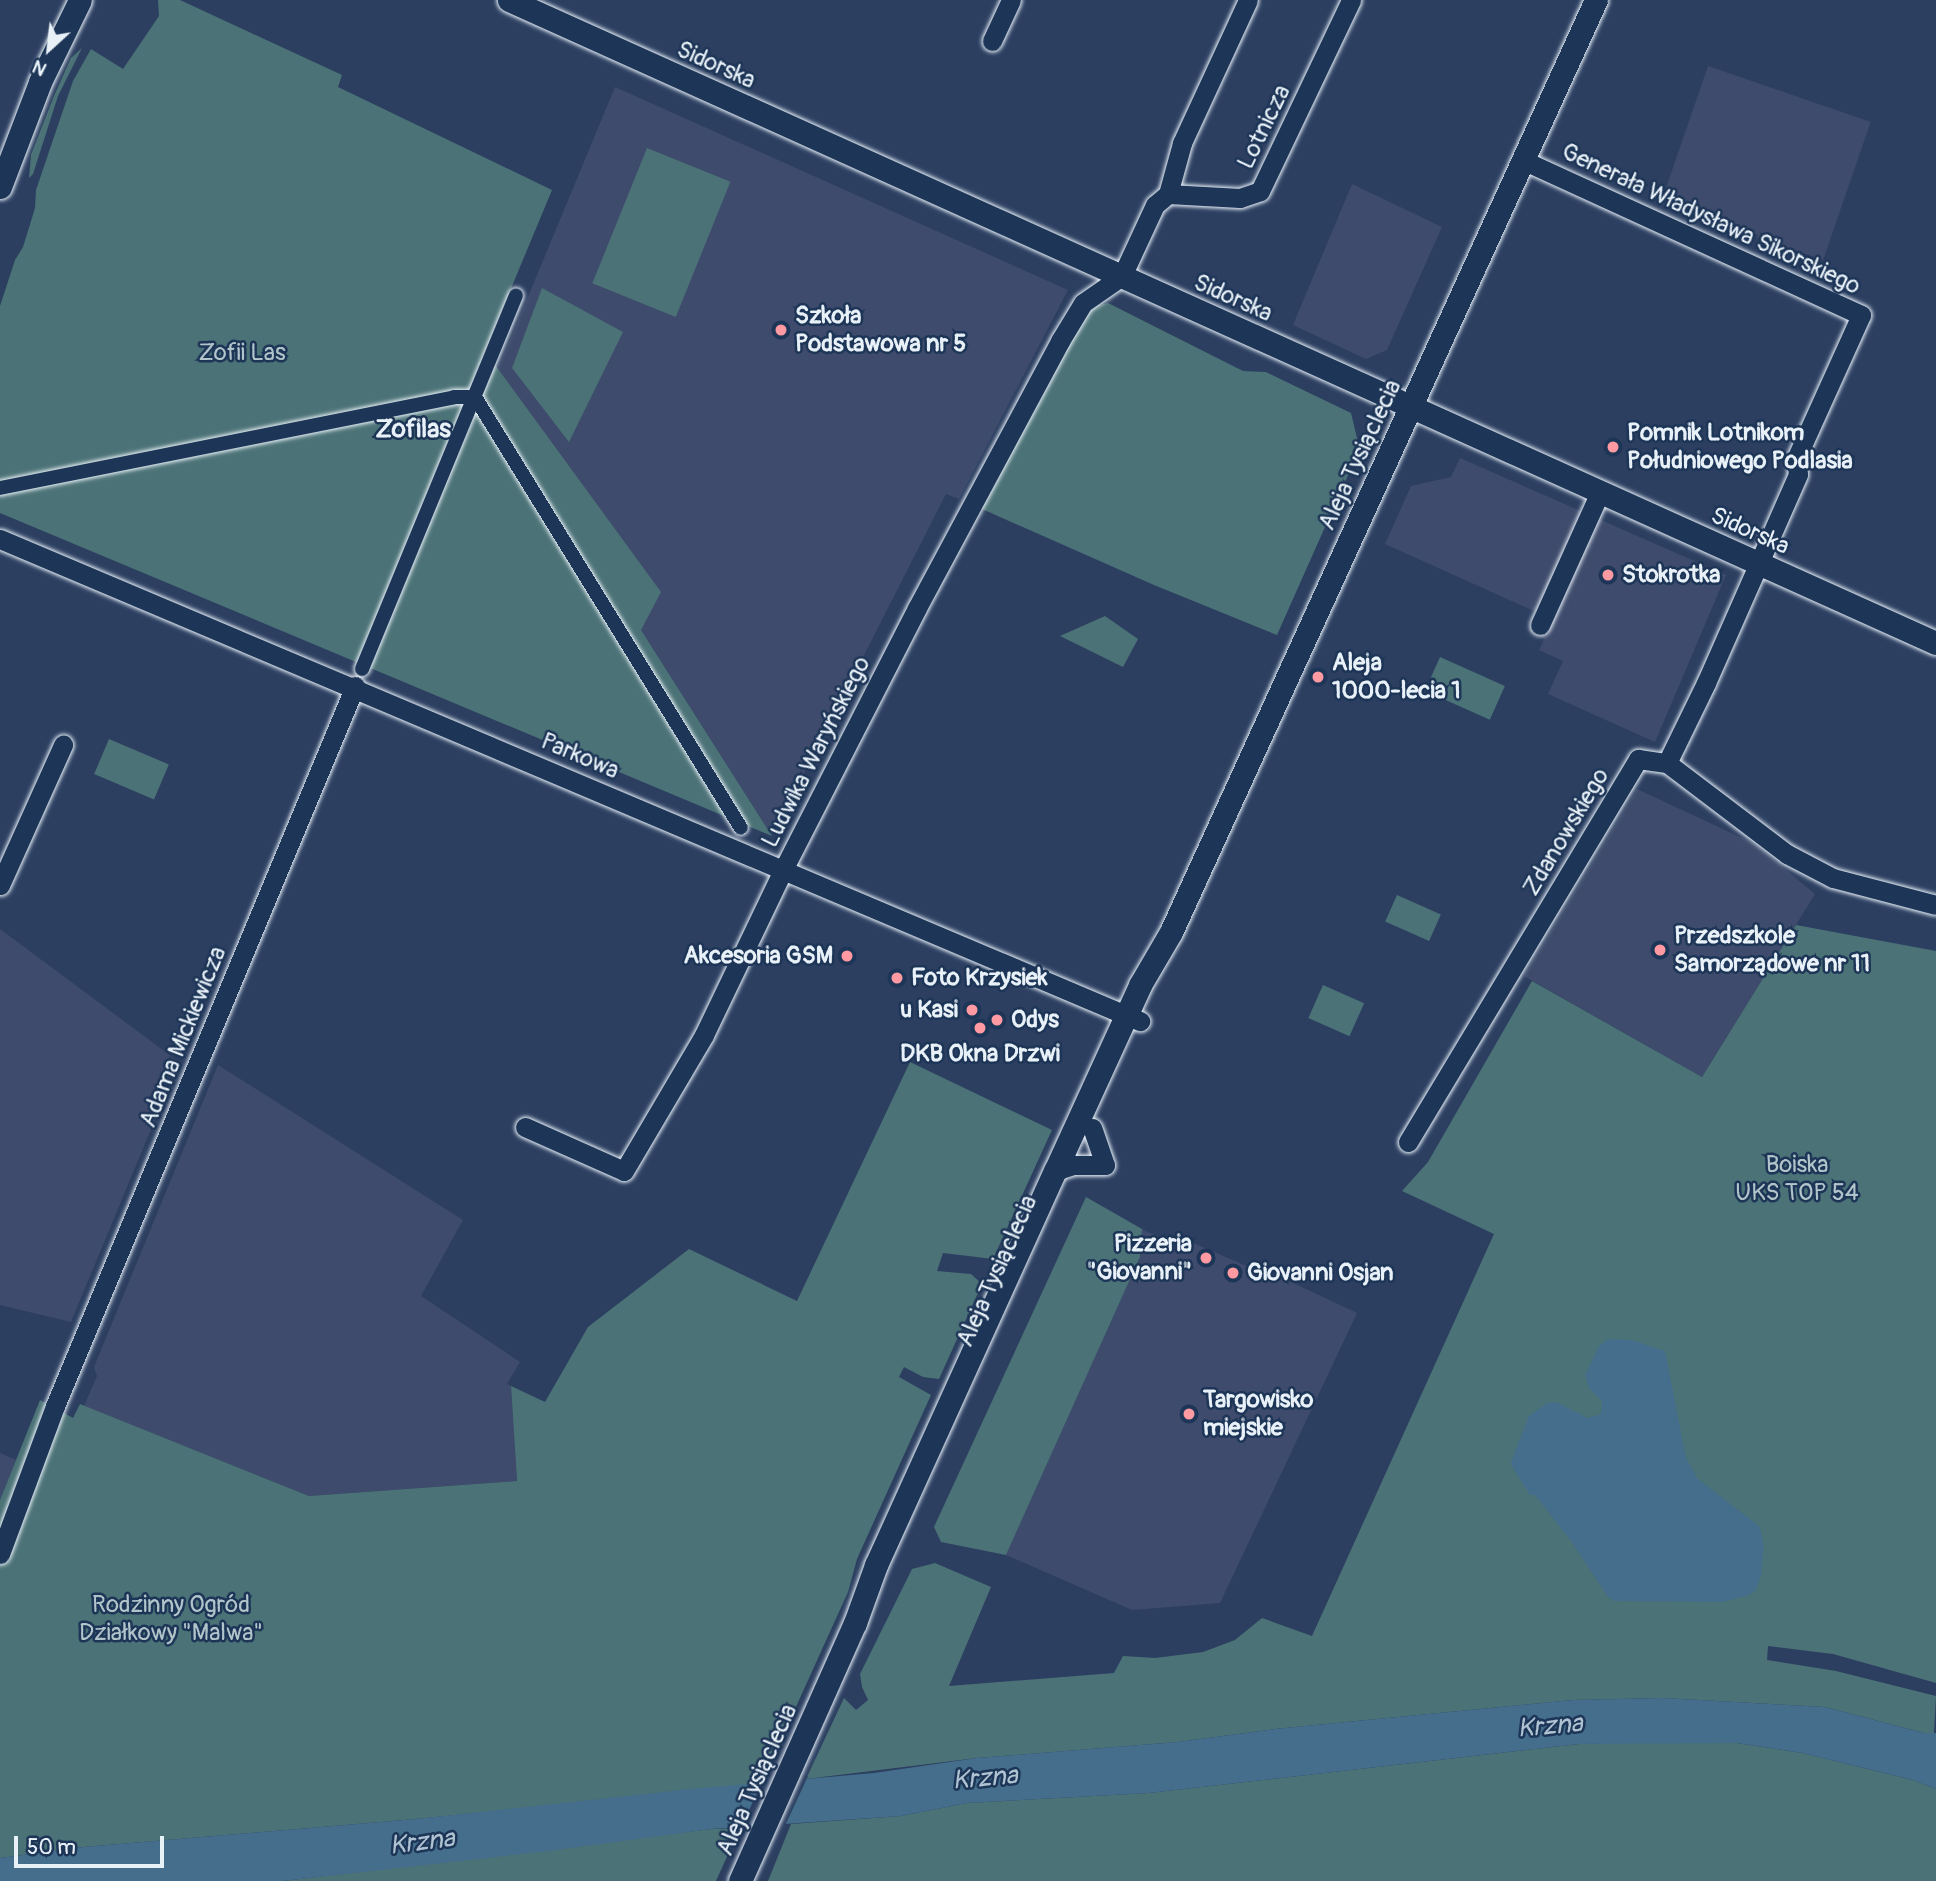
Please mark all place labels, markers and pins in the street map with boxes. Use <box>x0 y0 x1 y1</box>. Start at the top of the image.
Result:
place label: Szkoła Podstawowa nr 5 <box>795 302 966 358</box>
marker: Szkoła Podstawowa nr 5 <box>773 322 789 338</box>
place label: Pomnik Lotnikom Południowego Podlasia <box>1627 419 1853 475</box>
marker: Pomnik Lotnikom Południowego Podlasia <box>1605 439 1621 455</box>
place label: Stokrotka <box>1622 561 1720 589</box>
marker: Stokrotka <box>1600 567 1616 583</box>
place label: Aleja 1000-lecia 1 <box>1332 649 1461 705</box>
marker: Aleja 1000-lecia 1 <box>1310 669 1326 685</box>
place label: Przedszkole Samorządowe nr 11 <box>1674 922 1870 978</box>
place label: Akcesoria GSM <box>683 942 833 970</box>
marker: Przedszkole Samorządowe nr 11 <box>1652 942 1668 958</box>
marker: Akcesoria GSM <box>839 948 855 964</box>
place label: Foto Krzysiek <box>911 964 1048 992</box>
marker: Foto Krzysiek <box>889 970 905 986</box>
place label: u Kasi <box>900 996 958 1024</box>
marker: u Kasi <box>964 1002 980 1018</box>
place label: Odys <box>1011 1006 1059 1034</box>
marker: Odys <box>989 1012 1005 1028</box>
marker: DKB Okna Drzwi <box>972 1020 988 1036</box>
place label: DKB Okna Drzwi <box>900 1040 1060 1068</box>
place label: Pizzeria "Giovanni" <box>1087 1230 1192 1286</box>
marker: Pizzeria "Giovanni" <box>1198 1250 1214 1266</box>
place label: Giovanni Osjan <box>1247 1259 1393 1287</box>
marker: Giovanni Osjan <box>1225 1265 1241 1281</box>
place label: Targowisko miejskie <box>1203 1386 1313 1442</box>
marker: Targowisko miejskie <box>1181 1406 1197 1422</box>

